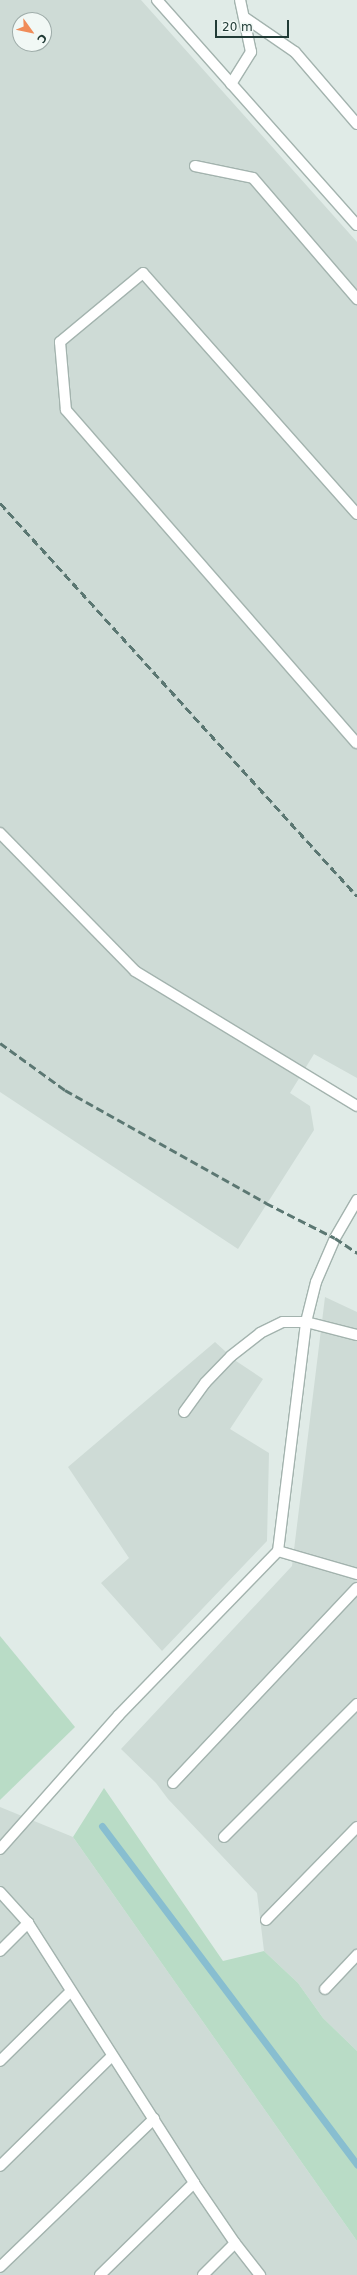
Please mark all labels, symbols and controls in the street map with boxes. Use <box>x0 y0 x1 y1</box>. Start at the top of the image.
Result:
north arrow <box>12 12 52 52</box>
scale bar <box>217 12 291 38</box>
text: 20 m <box>222 20 253 34</box>
text: С <box>34 31 49 45</box>

